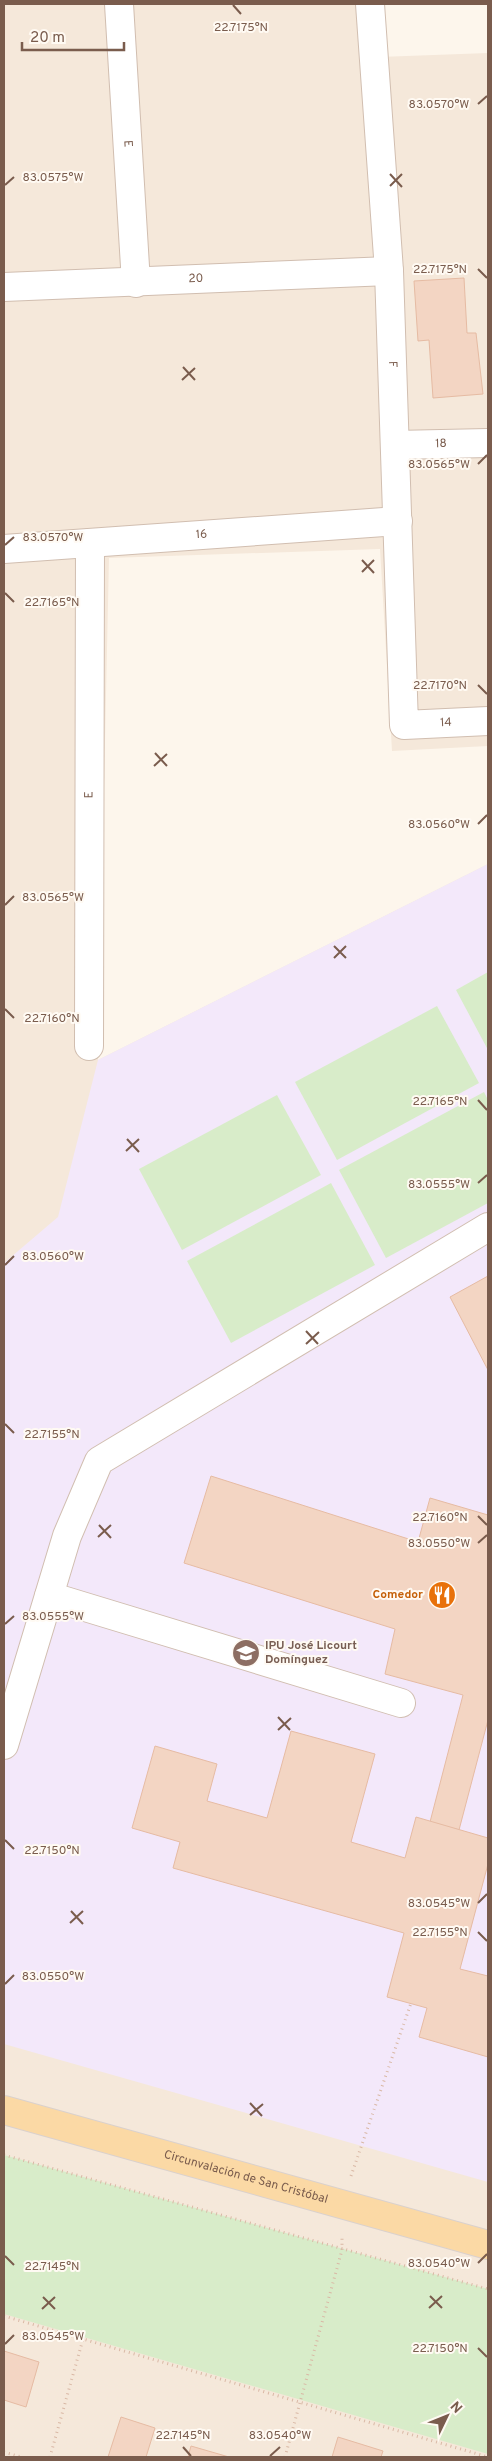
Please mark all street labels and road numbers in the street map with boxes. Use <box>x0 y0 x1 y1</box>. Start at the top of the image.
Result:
street label: E <box>119 140 136 148</box>
street label: 20 <box>188 271 204 287</box>
street label: F <box>384 361 400 368</box>
street label: 18 <box>435 436 447 452</box>
street label: 16 <box>195 527 208 543</box>
street label: 14 <box>440 715 452 731</box>
street label: E <box>81 791 98 799</box>
street label: Circunvalación de San Cristóbal <box>162 2147 330 2208</box>

